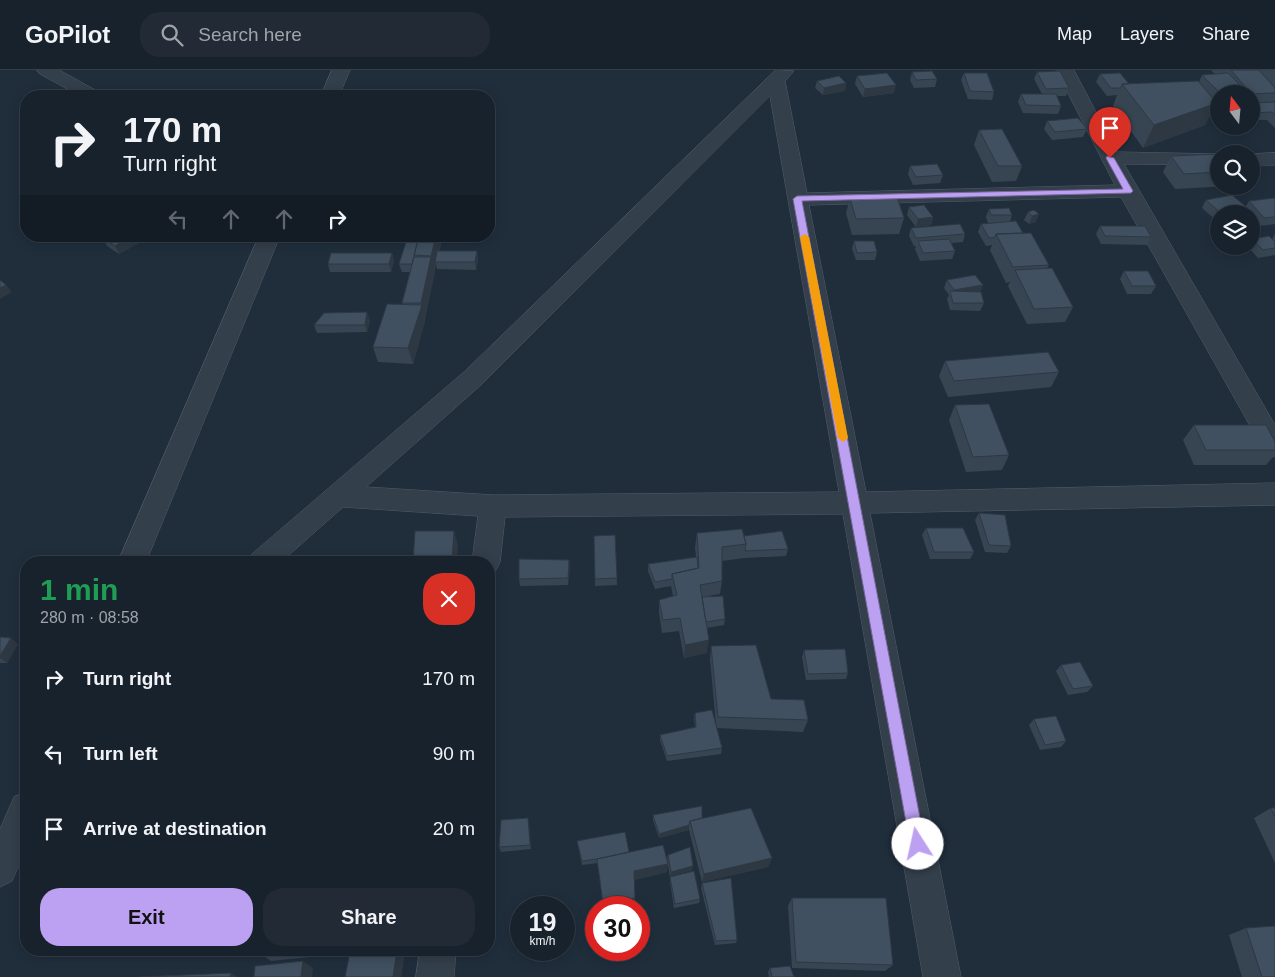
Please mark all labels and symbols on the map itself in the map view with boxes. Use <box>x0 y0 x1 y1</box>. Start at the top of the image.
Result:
north arrow <box>1210 85 1260 135</box>
pin <box>1089 107 1131 158</box>
position arrow <box>891 817 943 869</box>
speed limit sign: 30 <box>585 896 650 961</box>

